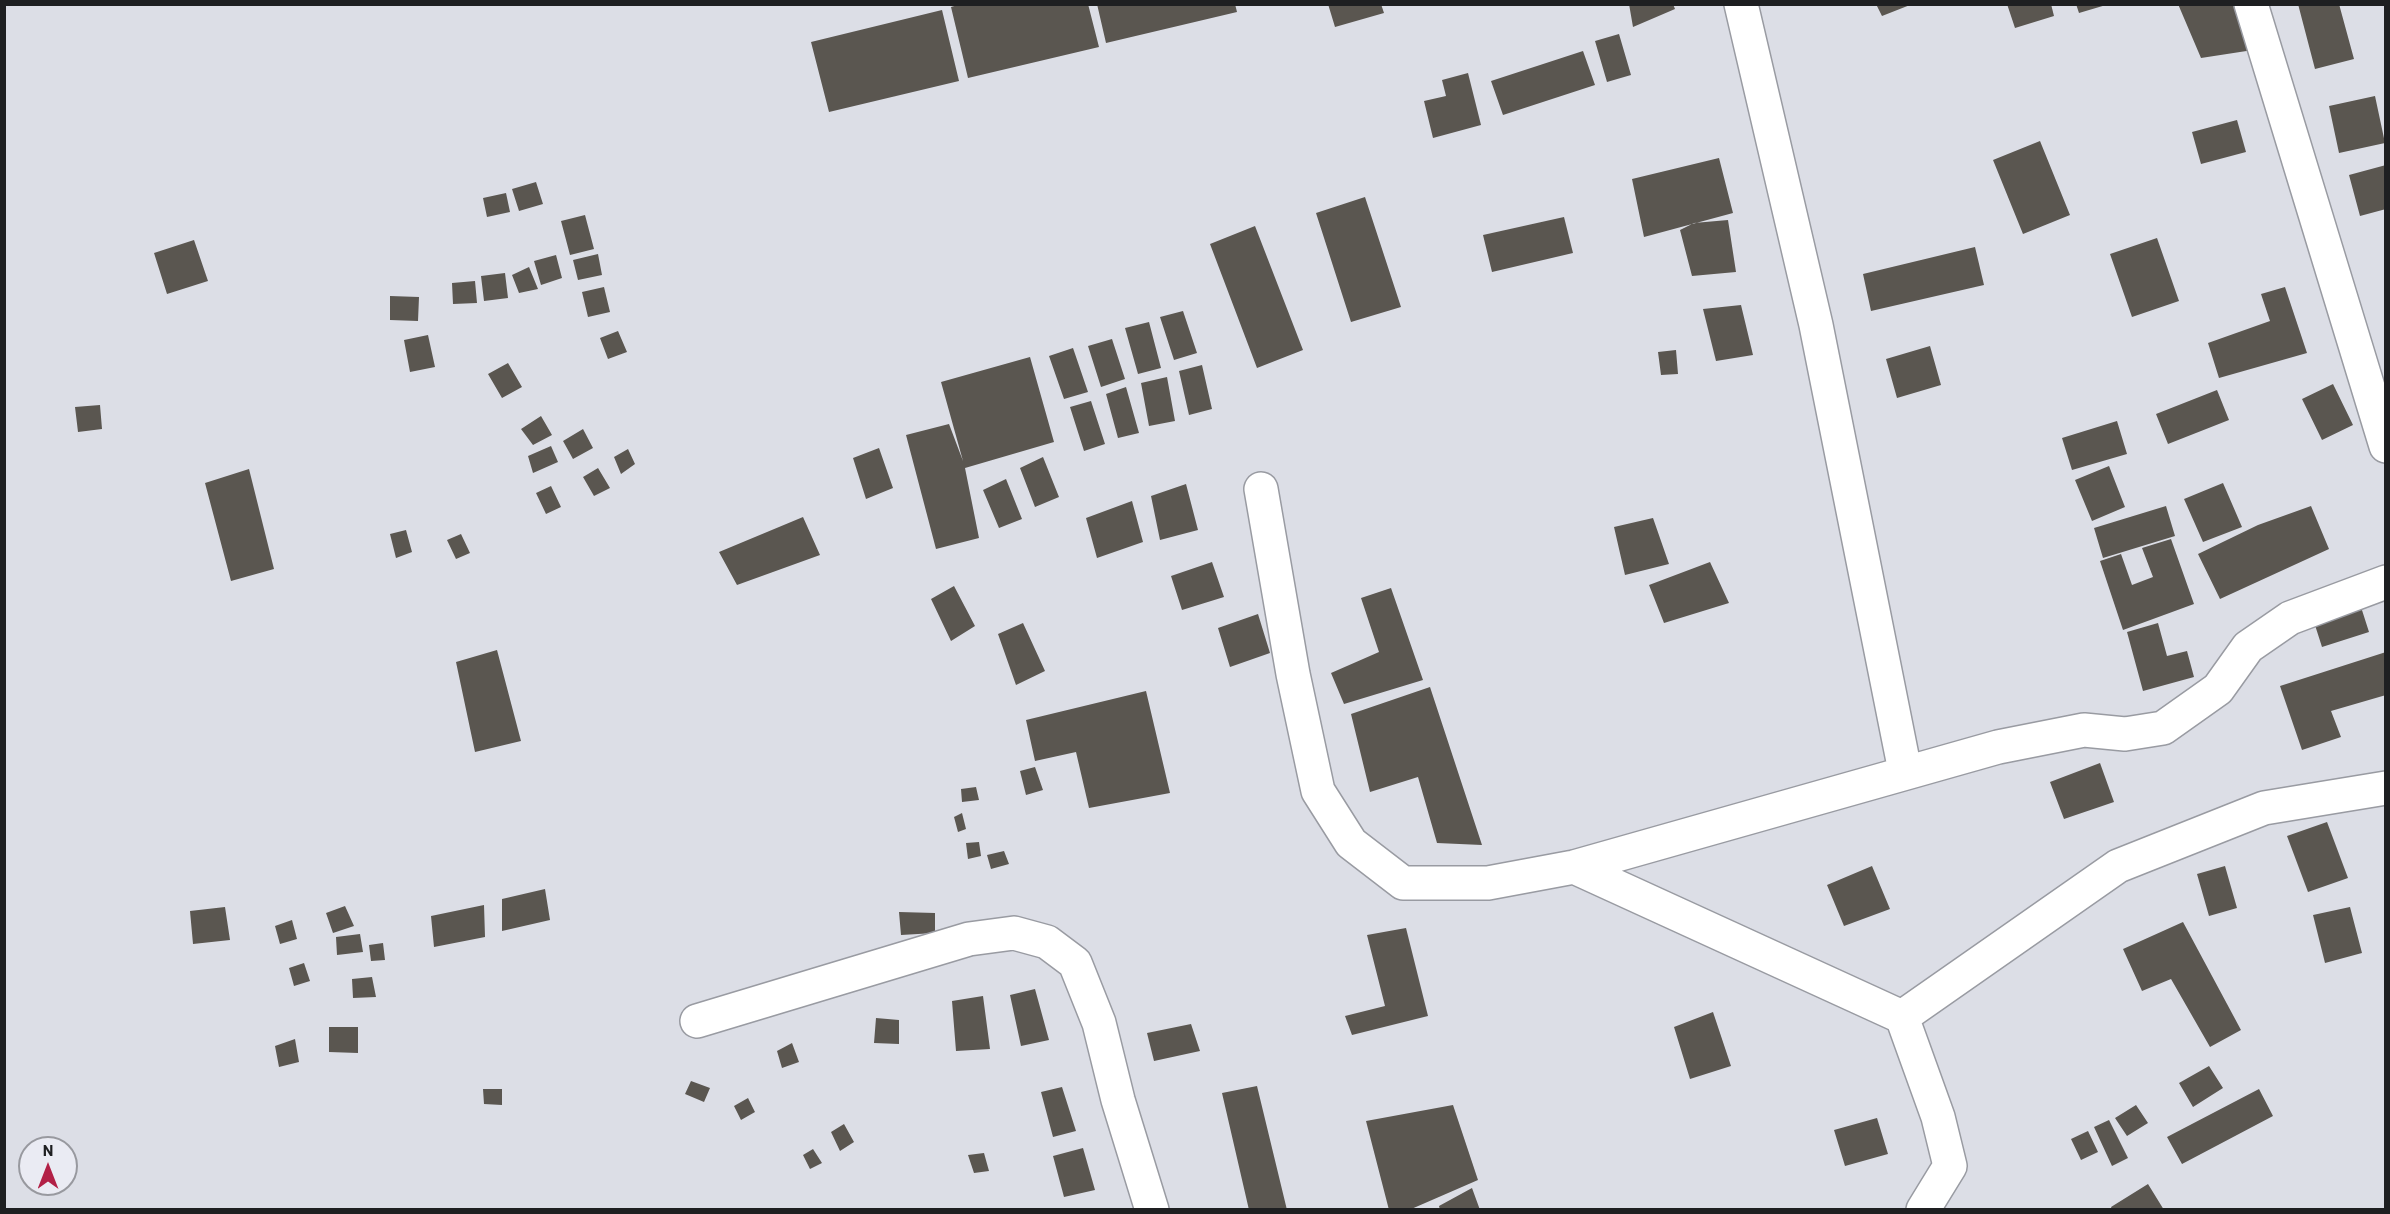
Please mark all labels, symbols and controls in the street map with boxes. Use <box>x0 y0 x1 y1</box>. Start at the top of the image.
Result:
north arrow <box>18 1136 78 1196</box>
text: N <box>43 1140 53 1159</box>

